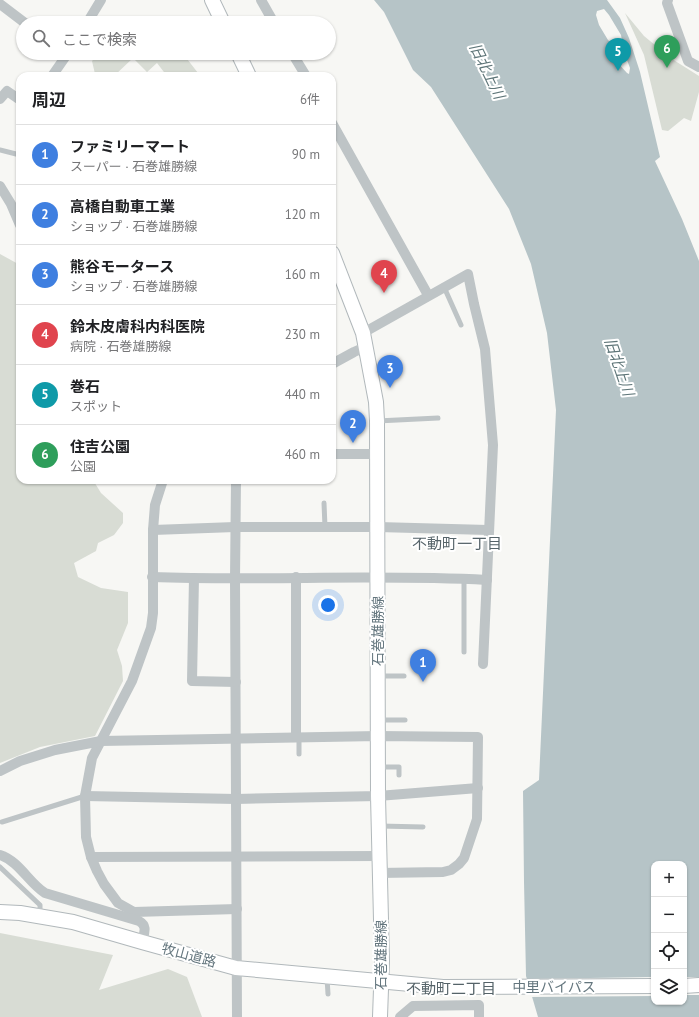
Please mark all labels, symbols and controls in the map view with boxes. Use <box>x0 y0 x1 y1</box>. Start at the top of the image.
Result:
search box <box>16 16 336 60</box>
icon: search <box>30 27 52 49</box>
text: ここで検索 <box>62 30 137 49</box>
pin: 6 <box>654 35 680 68</box>
pin: 5 <box>605 38 631 71</box>
water label: 旧北上川 <box>466 40 510 104</box>
text: 周辺 <box>32 89 66 111</box>
text: 6件 <box>300 91 320 108</box>
text: ファミリーマート <box>70 137 190 156</box>
text: 1 <box>41 146 49 163</box>
text: 90 m <box>292 146 320 163</box>
text: スーパー · 石巻雄勝線 <box>70 158 197 175</box>
text: 高橋自動車工業 <box>70 197 175 216</box>
text: 2 <box>41 206 49 223</box>
text: 120 m <box>285 206 320 223</box>
text: ショップ · 石巻雄勝線 <box>70 218 197 235</box>
text: 熊谷モータース <box>70 257 174 276</box>
pin: 4 <box>371 260 397 293</box>
text: 3 <box>41 266 49 283</box>
text: 160 m <box>285 266 320 283</box>
text: ショップ · 石巻雄勝線 <box>70 278 197 295</box>
text: 鈴木皮膚科内科医院 <box>70 317 205 336</box>
text: 4 <box>41 326 49 343</box>
text: 230 m <box>285 326 320 343</box>
water label: 旧北上川 <box>601 335 639 400</box>
text: 病院 · 石巻雄勝線 <box>70 338 171 355</box>
pin: 3 <box>377 355 403 388</box>
text: 巻石 <box>70 377 100 396</box>
text: 5 <box>41 386 49 403</box>
text: 440 m <box>285 386 320 403</box>
text: スポット <box>70 398 122 415</box>
pin: 2 <box>340 410 366 443</box>
text: 住吉公園 <box>70 437 130 456</box>
text: 6 <box>41 446 49 463</box>
text: 460 m <box>285 446 320 463</box>
text: 公園 <box>70 458 96 475</box>
district label: 不動町一丁目 <box>412 534 502 553</box>
your location <box>318 595 338 615</box>
street label: 石巻雄勝線 <box>369 596 387 666</box>
pin: 1 <box>410 649 436 682</box>
map controls <box>651 861 687 1005</box>
button: + <box>651 861 687 897</box>
button: − <box>651 897 687 933</box>
street label: 石巻雄勝線 <box>372 920 390 990</box>
button: locate <box>651 933 687 969</box>
street label: 牧山道路 <box>160 939 218 971</box>
button: layers <box>651 969 687 1005</box>
street label: 中里バイパス <box>512 978 596 996</box>
district label: 不動町二丁目 <box>406 979 496 998</box>

